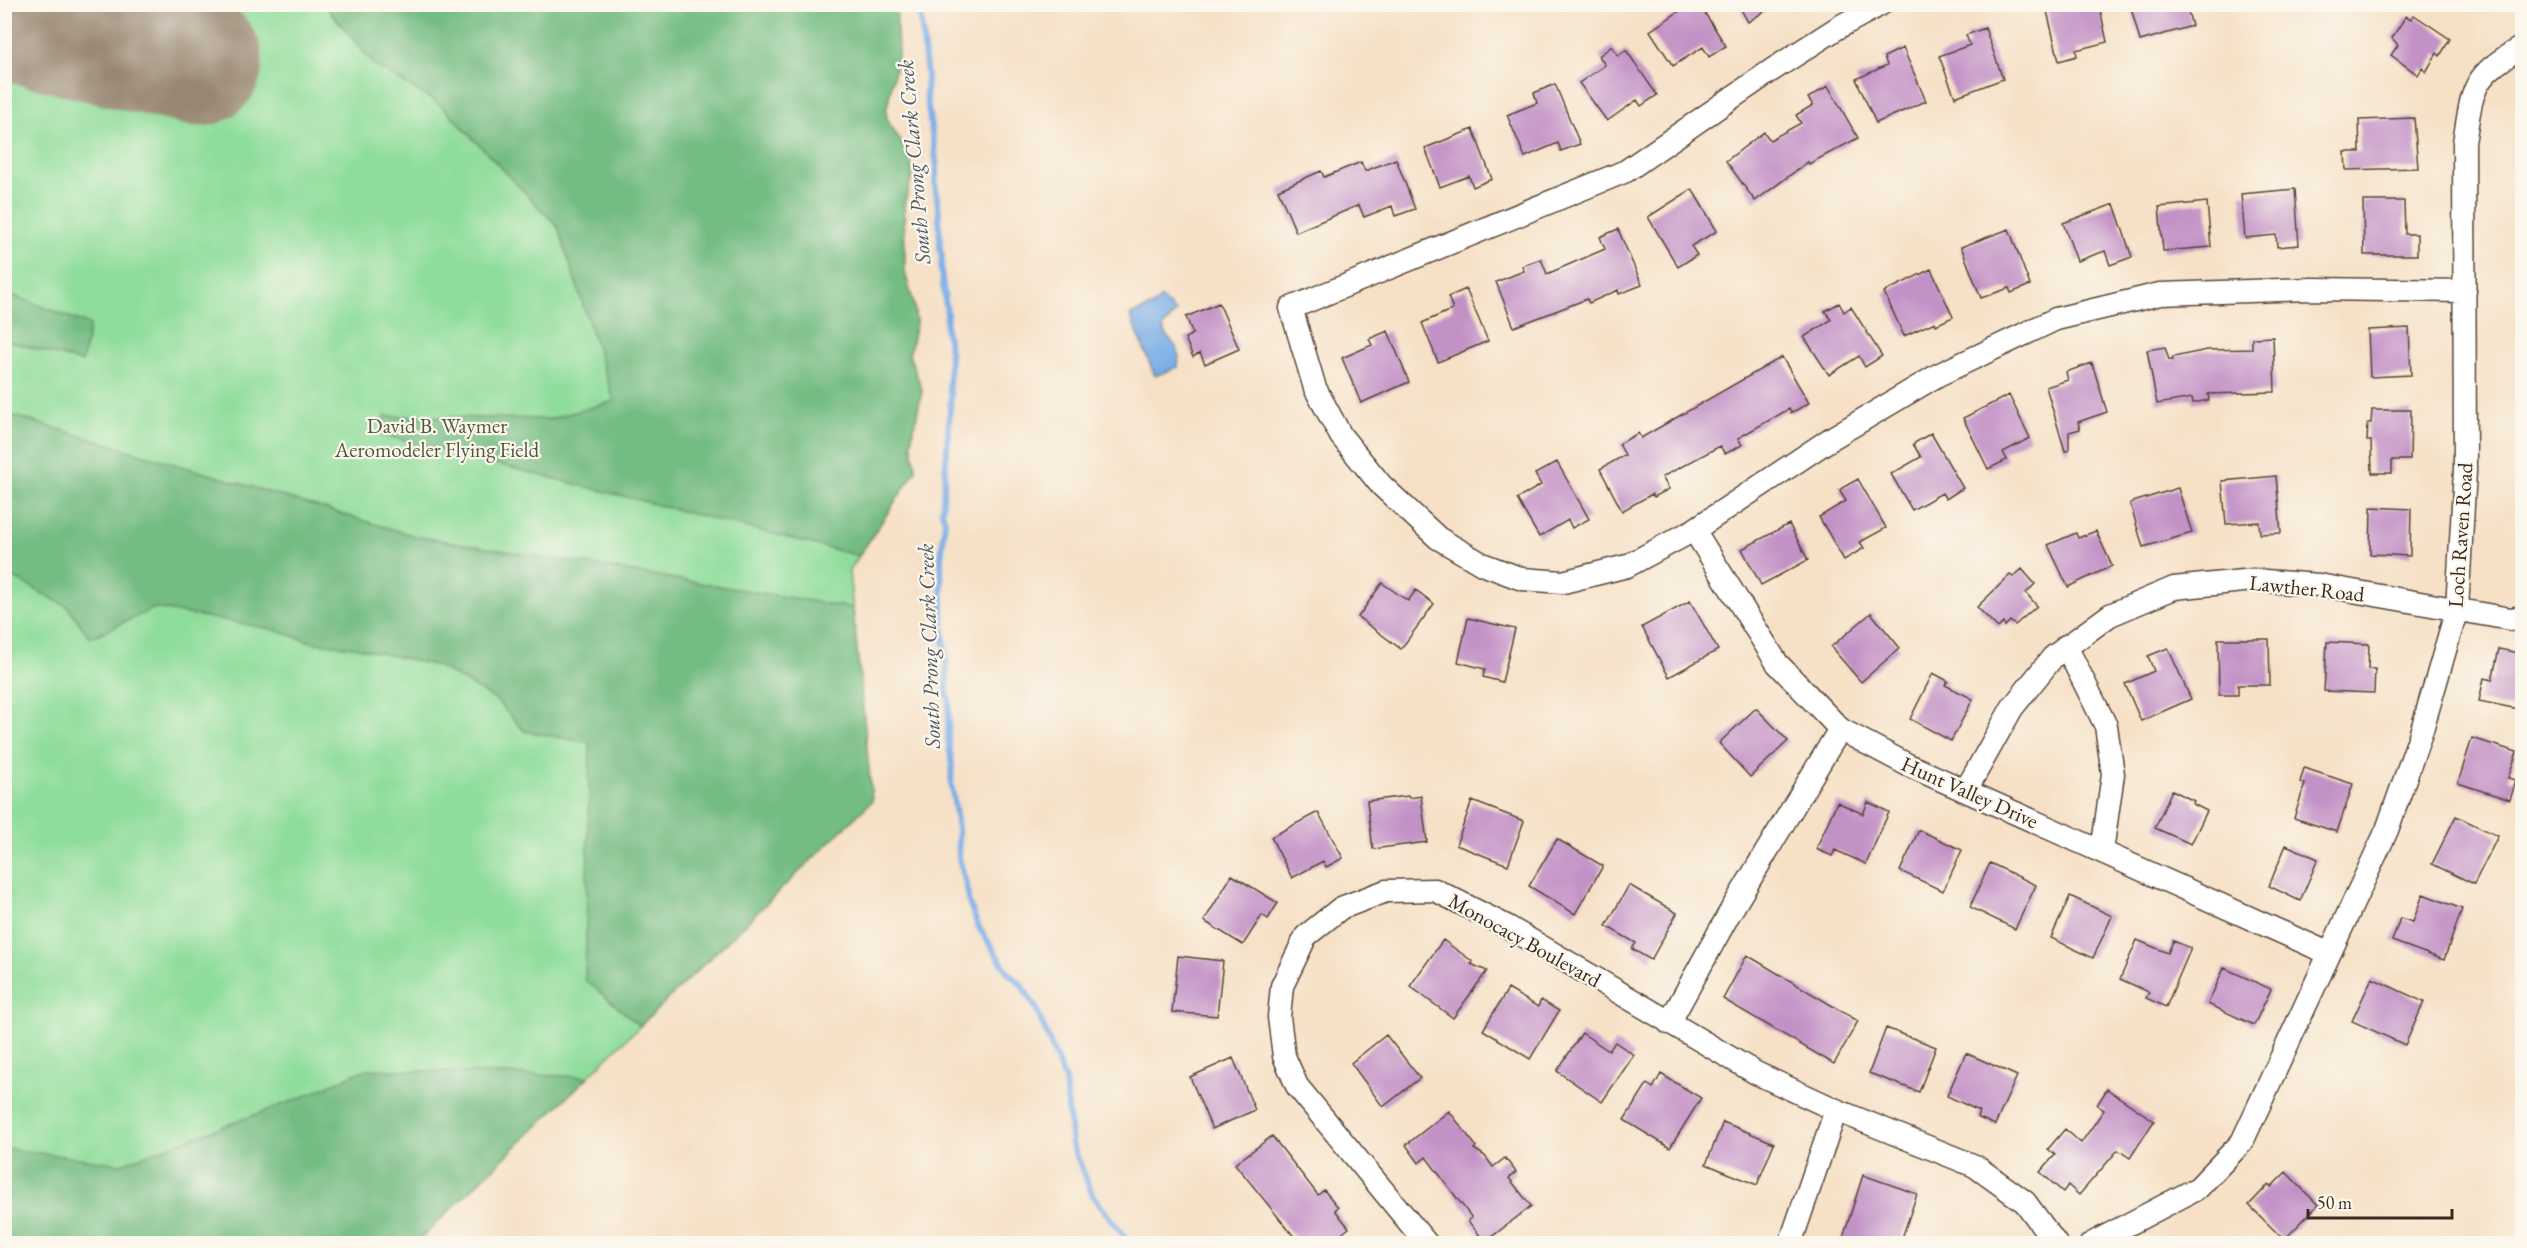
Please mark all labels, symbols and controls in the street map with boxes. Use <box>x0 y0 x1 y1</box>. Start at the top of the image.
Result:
water label: South Prong Clark Creek <box>891 59 937 266</box>
park label: David B. Waymer Aeromodeler Flying Field <box>334 412 540 463</box>
street label: Loch Raven Road <box>2441 461 2479 608</box>
water label: South Prong Clark Creek <box>911 543 947 750</box>
street label: Lawther Road <box>2248 569 2366 607</box>
street label: Hunt Valley Drive <box>1897 750 2043 834</box>
street label: Monocacy Boulevard <box>1444 887 1606 993</box>
scale bar <box>2308 1182 2452 1220</box>
text: 50 m <box>2317 1191 2352 1214</box>

